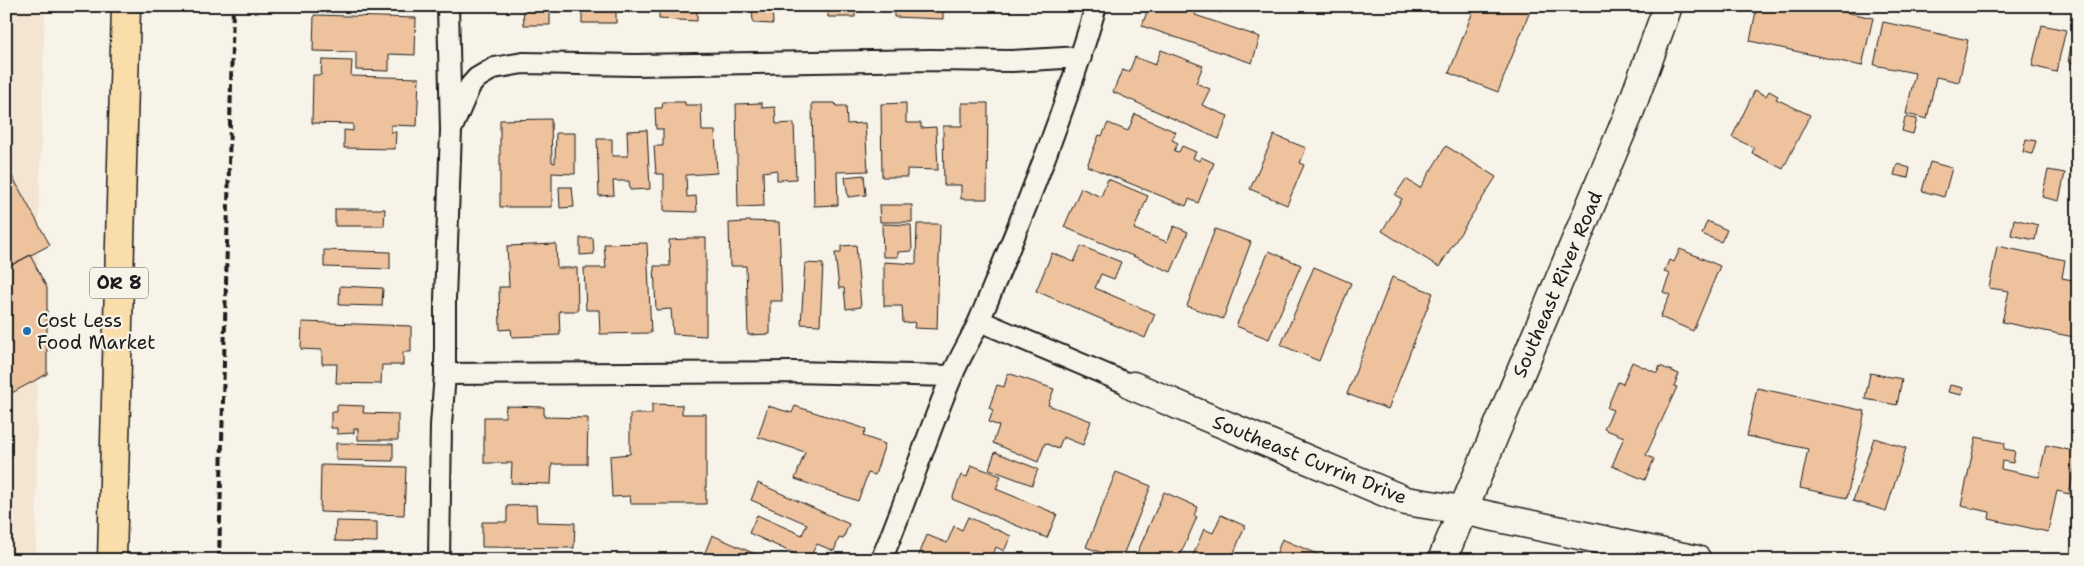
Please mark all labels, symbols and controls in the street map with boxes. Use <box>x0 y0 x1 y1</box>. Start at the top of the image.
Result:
street label: Southeast River Road <box>1507 187 1608 381</box>
road number: OR 8 <box>90 268 148 298</box>
place label: Cost Less Food Market <box>37 308 156 355</box>
marker: Cost Less Food Market <box>21 325 33 337</box>
street label: Southeast Currin Drive <box>1209 409 1411 510</box>

